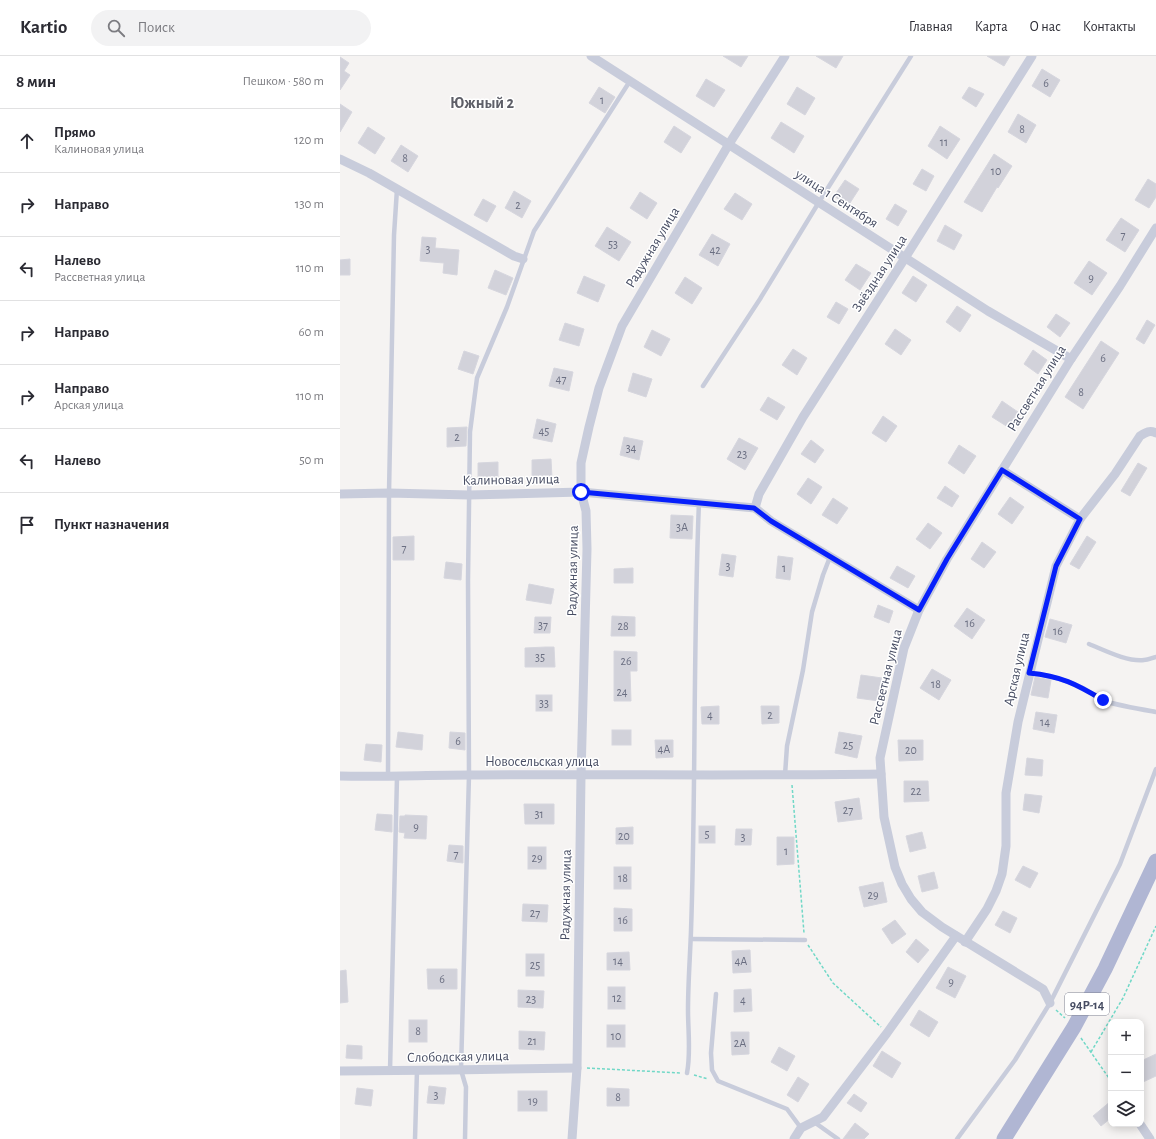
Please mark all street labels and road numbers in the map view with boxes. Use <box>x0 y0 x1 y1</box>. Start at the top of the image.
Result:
street label: улица 1 Сентября <box>792 166 880 231</box>
street label: Радужная улица <box>623 204 683 290</box>
street label: Звёздная улица <box>850 232 910 314</box>
street label: Рассветная улица <box>1005 343 1069 434</box>
street label: Калиновая улица <box>462 472 560 488</box>
street label: Радужная улица <box>565 525 581 617</box>
street label: Рассветная улица <box>867 627 905 727</box>
street label: Арская улица <box>1002 630 1032 707</box>
street label: Новосельская улица <box>485 755 600 769</box>
street label: Радужная улица <box>558 849 574 941</box>
road number: 94Р-14 <box>1065 993 1109 1015</box>
street label: Слободская улица <box>407 1049 510 1065</box>

